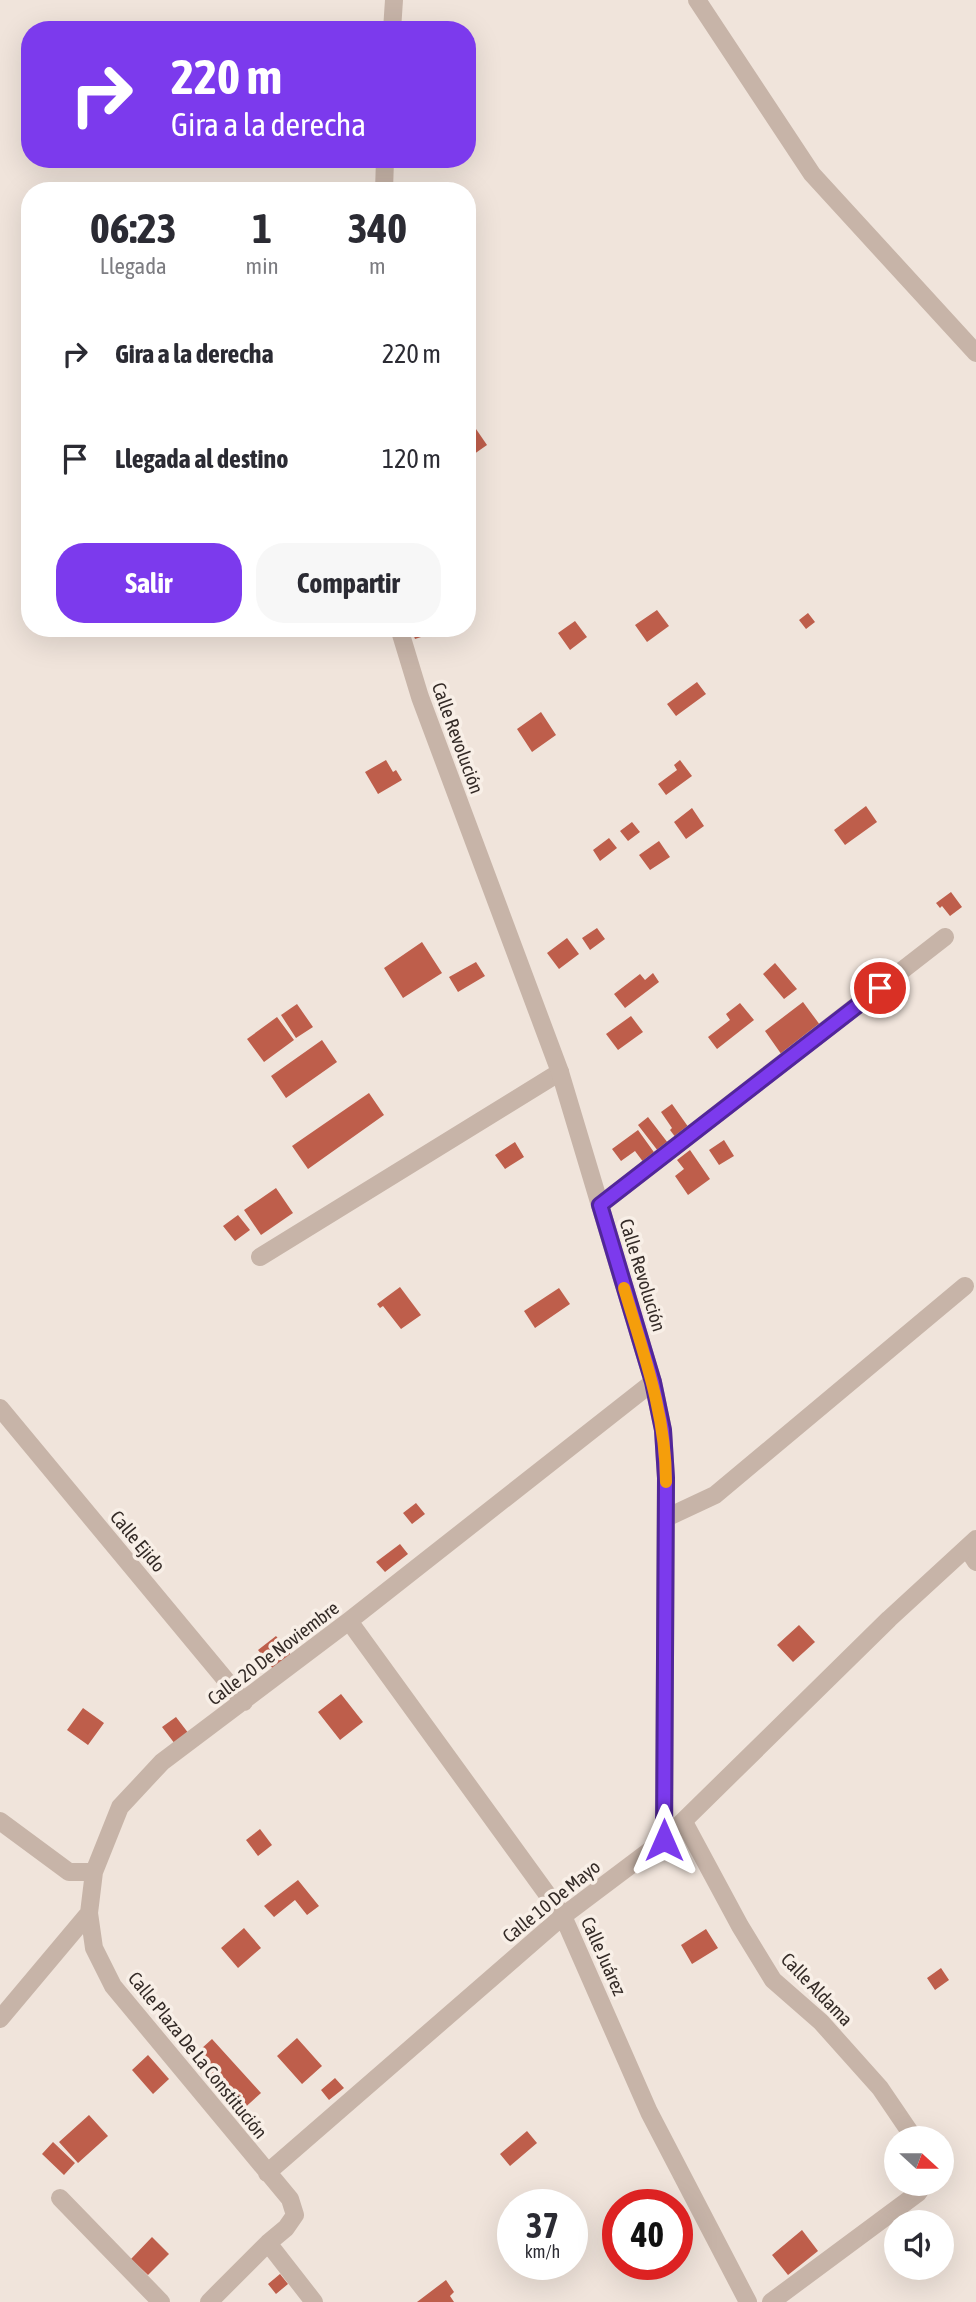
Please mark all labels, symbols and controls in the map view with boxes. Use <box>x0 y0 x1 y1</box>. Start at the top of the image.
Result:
text: 220 m <box>171 48 282 104</box>
icon: right <box>56 49 147 140</box>
text: Gira a la derecha <box>171 106 366 143</box>
text: 06:23 <box>90 204 177 252</box>
text: 1 <box>252 204 272 252</box>
text: 340 <box>348 204 407 252</box>
text: Llegada <box>100 253 167 279</box>
text: min <box>246 253 279 279</box>
text: m <box>369 253 386 279</box>
icon: right <box>56 335 94 373</box>
text: Gira a la derecha <box>115 339 274 369</box>
text: 220 m <box>382 339 441 369</box>
icon: arrive <box>56 440 94 478</box>
text: Llegada al destino <box>115 444 288 474</box>
text: 120 m <box>382 444 441 474</box>
button: Salir <box>56 543 242 623</box>
button: Compartir <box>256 543 441 623</box>
street label: Calle Revolución <box>428 679 488 797</box>
pin <box>850 958 910 1018</box>
icon: arrive <box>861 969 899 1007</box>
street label: Calle Revolución <box>615 1216 671 1334</box>
street label: Calle Ejido <box>106 1506 170 1576</box>
street label: Calle 20 De Noviembre <box>203 1597 343 1709</box>
position arrow <box>627 1803 701 1877</box>
street label: Calle 10 De Mayo <box>498 1855 604 1947</box>
street label: Calle Juárez <box>577 1913 631 1999</box>
street label: Calle Aldama <box>777 1948 857 2030</box>
street label: Calle Plaza De La Constitución <box>124 1967 272 2143</box>
north arrow <box>884 2126 954 2196</box>
map controls <box>884 2126 954 2280</box>
speed limit sign: 40 <box>602 2189 693 2280</box>
text: 37 <box>526 2205 559 2245</box>
button: sound <box>884 2210 954 2280</box>
text: km/h <box>525 2241 560 2262</box>

